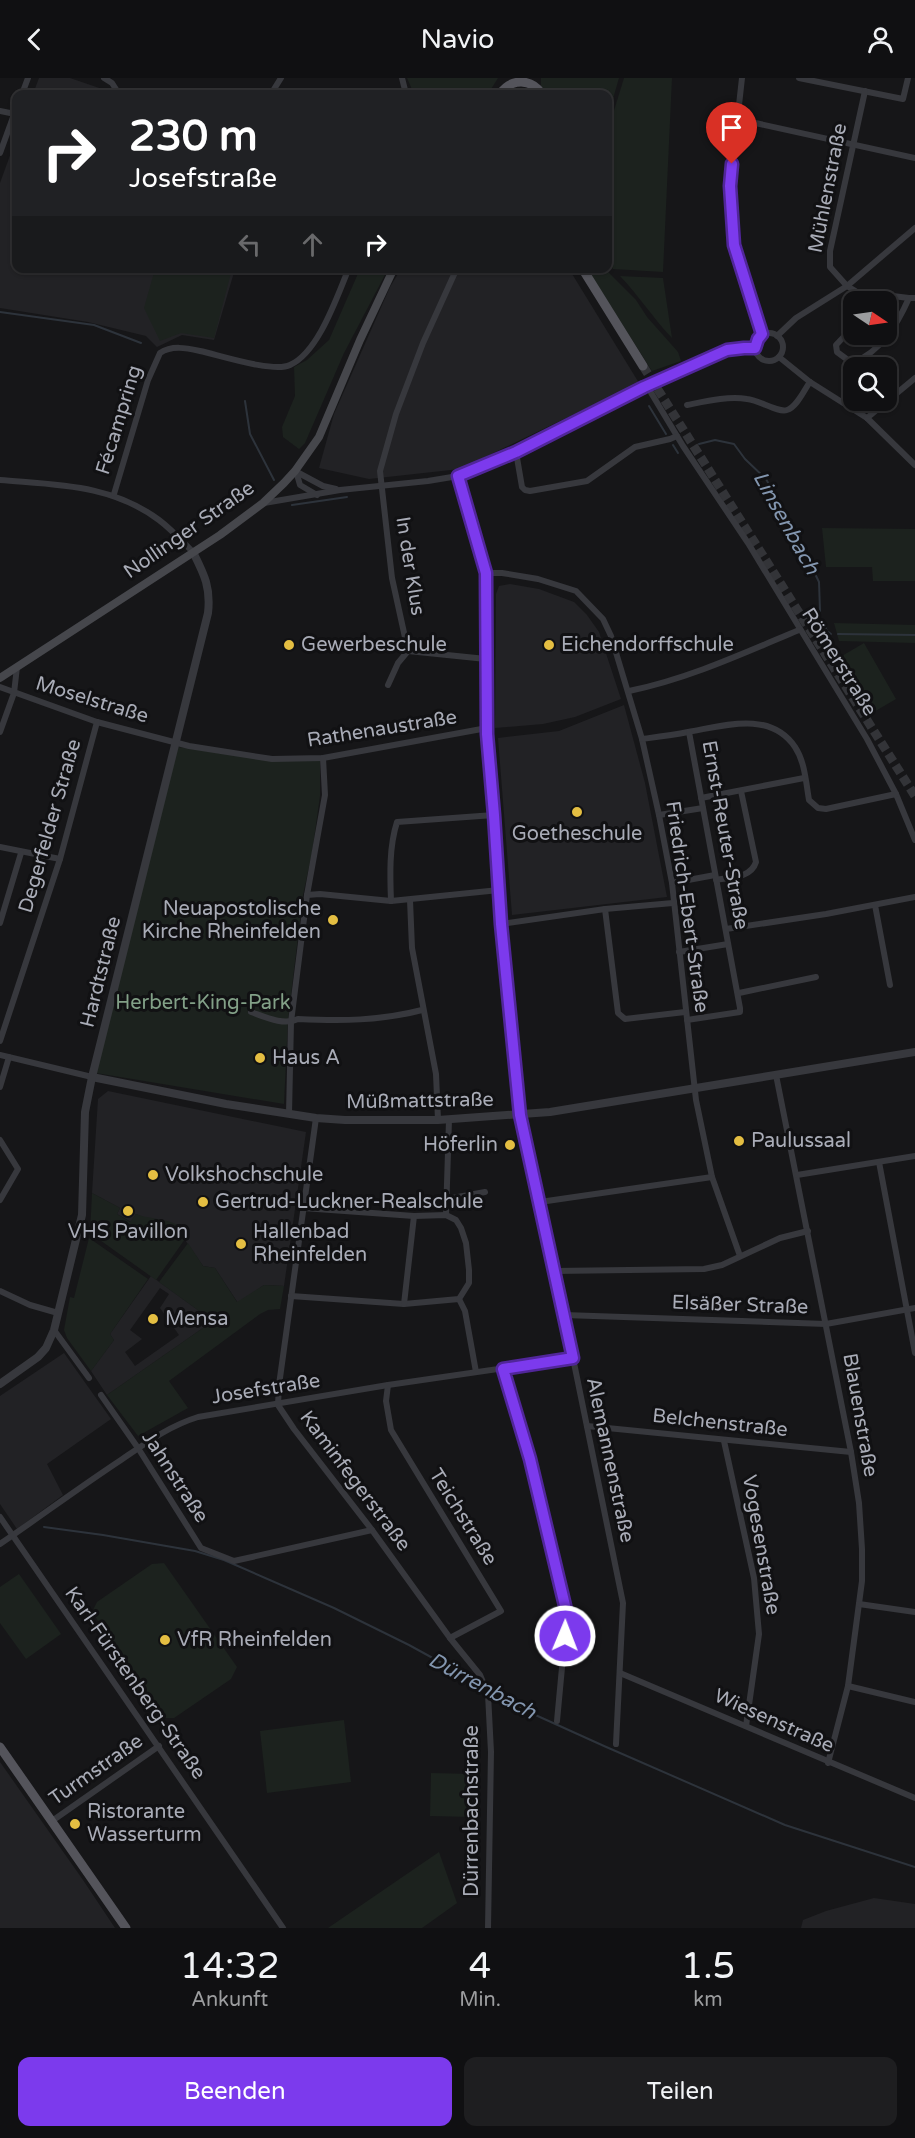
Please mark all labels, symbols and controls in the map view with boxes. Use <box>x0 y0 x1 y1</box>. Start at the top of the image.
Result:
icon: back <box>18 23 51 56</box>
text: Navio <box>420 23 495 56</box>
icon: person <box>864 23 897 56</box>
pin <box>706 102 757 164</box>
text: 230 m <box>129 111 258 162</box>
icon: arrive <box>715 111 748 144</box>
icon: right <box>30 114 108 192</box>
street label: Mühlenstraße <box>804 121 852 255</box>
text: Josefstraße <box>129 162 277 195</box>
icon: left <box>233 228 266 261</box>
icon: ahead <box>296 228 329 261</box>
icon: right <box>359 228 392 261</box>
north arrow <box>843 291 897 345</box>
map controls <box>843 291 897 411</box>
button: search <box>843 357 897 411</box>
street label: Fécampring <box>91 362 147 478</box>
water label: Linsenbach <box>747 467 825 580</box>
street label: Nollinger Straße <box>119 476 259 584</box>
street label: In der Klus <box>390 515 430 617</box>
street label: Römerstraße <box>796 603 882 721</box>
place label: Gewerbeschule <box>301 633 447 657</box>
place label: Eichendorffschule <box>561 633 734 657</box>
marker: Gewerbeschule <box>282 638 296 652</box>
marker: Eichendorffschule <box>542 638 556 652</box>
street label: Moselstraße <box>33 671 151 729</box>
street label: Rathenaustraße <box>305 705 459 753</box>
street label: Degerfelder Straße <box>14 736 86 916</box>
street label: Ernst-Reuter-Straße <box>697 739 753 931</box>
street label: Friedrich-Ebert-Straße <box>660 800 714 1014</box>
marker: Goetheschule <box>570 805 584 819</box>
place label: Goetheschule <box>512 822 642 846</box>
place label: Neuapostolische Kirche Rheinfelden <box>142 897 321 944</box>
marker: Neuapostolische Kirche Rheinfelden <box>326 913 340 927</box>
street label: Hardtstraße <box>76 914 126 1030</box>
park label: Herbert-King-Park <box>115 991 291 1015</box>
place label: Haus A <box>272 1046 340 1070</box>
marker: Haus A <box>253 1051 267 1065</box>
street label: Müßmattstraße <box>346 1088 494 1114</box>
place label: Paulussaal <box>751 1129 851 1153</box>
place label: Höferlin <box>423 1133 498 1157</box>
marker: Paulussaal <box>732 1134 746 1148</box>
marker: Höferlin <box>503 1138 517 1152</box>
place label: Volkshochschule <box>165 1163 323 1187</box>
marker: Volkshochschule <box>146 1168 160 1182</box>
place label: Gertrud-Luckner-Realschule <box>215 1190 483 1214</box>
marker: Gertrud-Luckner-Realschule <box>196 1195 210 1209</box>
marker: VHS Pavillon <box>121 1204 135 1218</box>
place label: VHS Pavillon <box>68 1220 188 1244</box>
place label: Hallenbad Rheinfelden <box>253 1220 367 1267</box>
marker: Hallenbad Rheinfelden <box>234 1237 248 1251</box>
street label: Elsäßer Straße <box>671 1291 809 1319</box>
place label: Mensa <box>165 1307 228 1331</box>
marker: Mensa <box>146 1312 160 1326</box>
street label: Blauenstraße <box>837 1351 883 1479</box>
street label: Josefstraße <box>210 1369 322 1409</box>
street label: Alemannenstraße <box>581 1375 639 1545</box>
street label: Belchenstraße <box>651 1404 789 1442</box>
street label: Kaminfegerstraße <box>294 1406 416 1556</box>
street label: Jahnstraße <box>136 1427 214 1527</box>
street label: Teichstraße <box>424 1464 502 1570</box>
street label: Vogesenstraße <box>737 1473 785 1617</box>
street label: Karl-Fürstenberg-Straße <box>59 1582 211 1784</box>
position arrow <box>533 1604 597 1668</box>
place label: VfR Rheinfelden <box>177 1628 332 1652</box>
marker: VfR Rheinfelden <box>158 1633 172 1647</box>
water label: Dürrenbach <box>424 1647 541 1725</box>
street label: Wiesenstraße <box>710 1684 838 1758</box>
street label: Dürrenbachstraße <box>460 1725 484 1897</box>
street label: Turmstraße <box>45 1729 147 1811</box>
place label: Ristorante Wasserturm <box>87 1800 202 1847</box>
marker: Ristorante Wasserturm <box>68 1817 82 1831</box>
text: 14:32 <box>180 1945 280 1988</box>
text: 4 <box>469 1945 491 1988</box>
text: 1.5 <box>681 1945 735 1988</box>
text: Ankunft <box>191 1988 268 2012</box>
text: Min. <box>459 1988 501 2012</box>
text: km <box>693 1988 723 2012</box>
button: Beenden <box>18 2057 452 2126</box>
button: Teilen <box>464 2057 897 2126</box>

